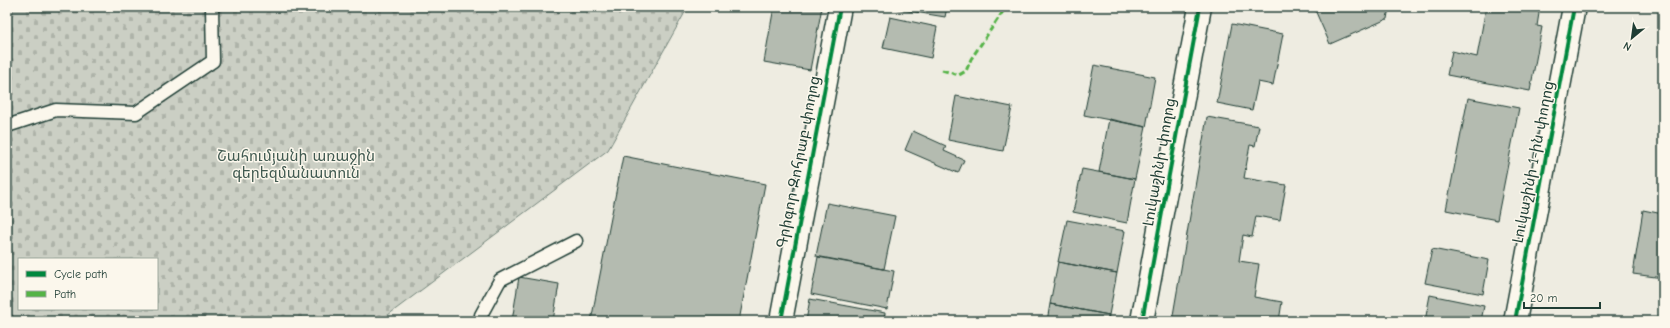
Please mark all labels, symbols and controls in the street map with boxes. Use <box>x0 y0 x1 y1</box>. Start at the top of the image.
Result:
north arrow <box>1612 18 1652 58</box>
text: N <box>1621 39 1634 54</box>
street label: Գրիգոր Զոհրաբ փողոց <box>772 74 824 250</box>
street label: Լուկաշինի 1-ին փողոց <box>1508 79 1558 245</box>
street label: Լուկաշինի փողոց <box>1139 96 1179 228</box>
park label: Շահումյանի առաջին գերեզմանատուն <box>217 147 375 182</box>
legend <box>18 258 158 310</box>
text: Cycle path <box>54 267 107 281</box>
scale bar <box>1524 284 1600 310</box>
text: Path <box>54 287 76 301</box>
text: 20 m <box>1530 291 1558 305</box>

